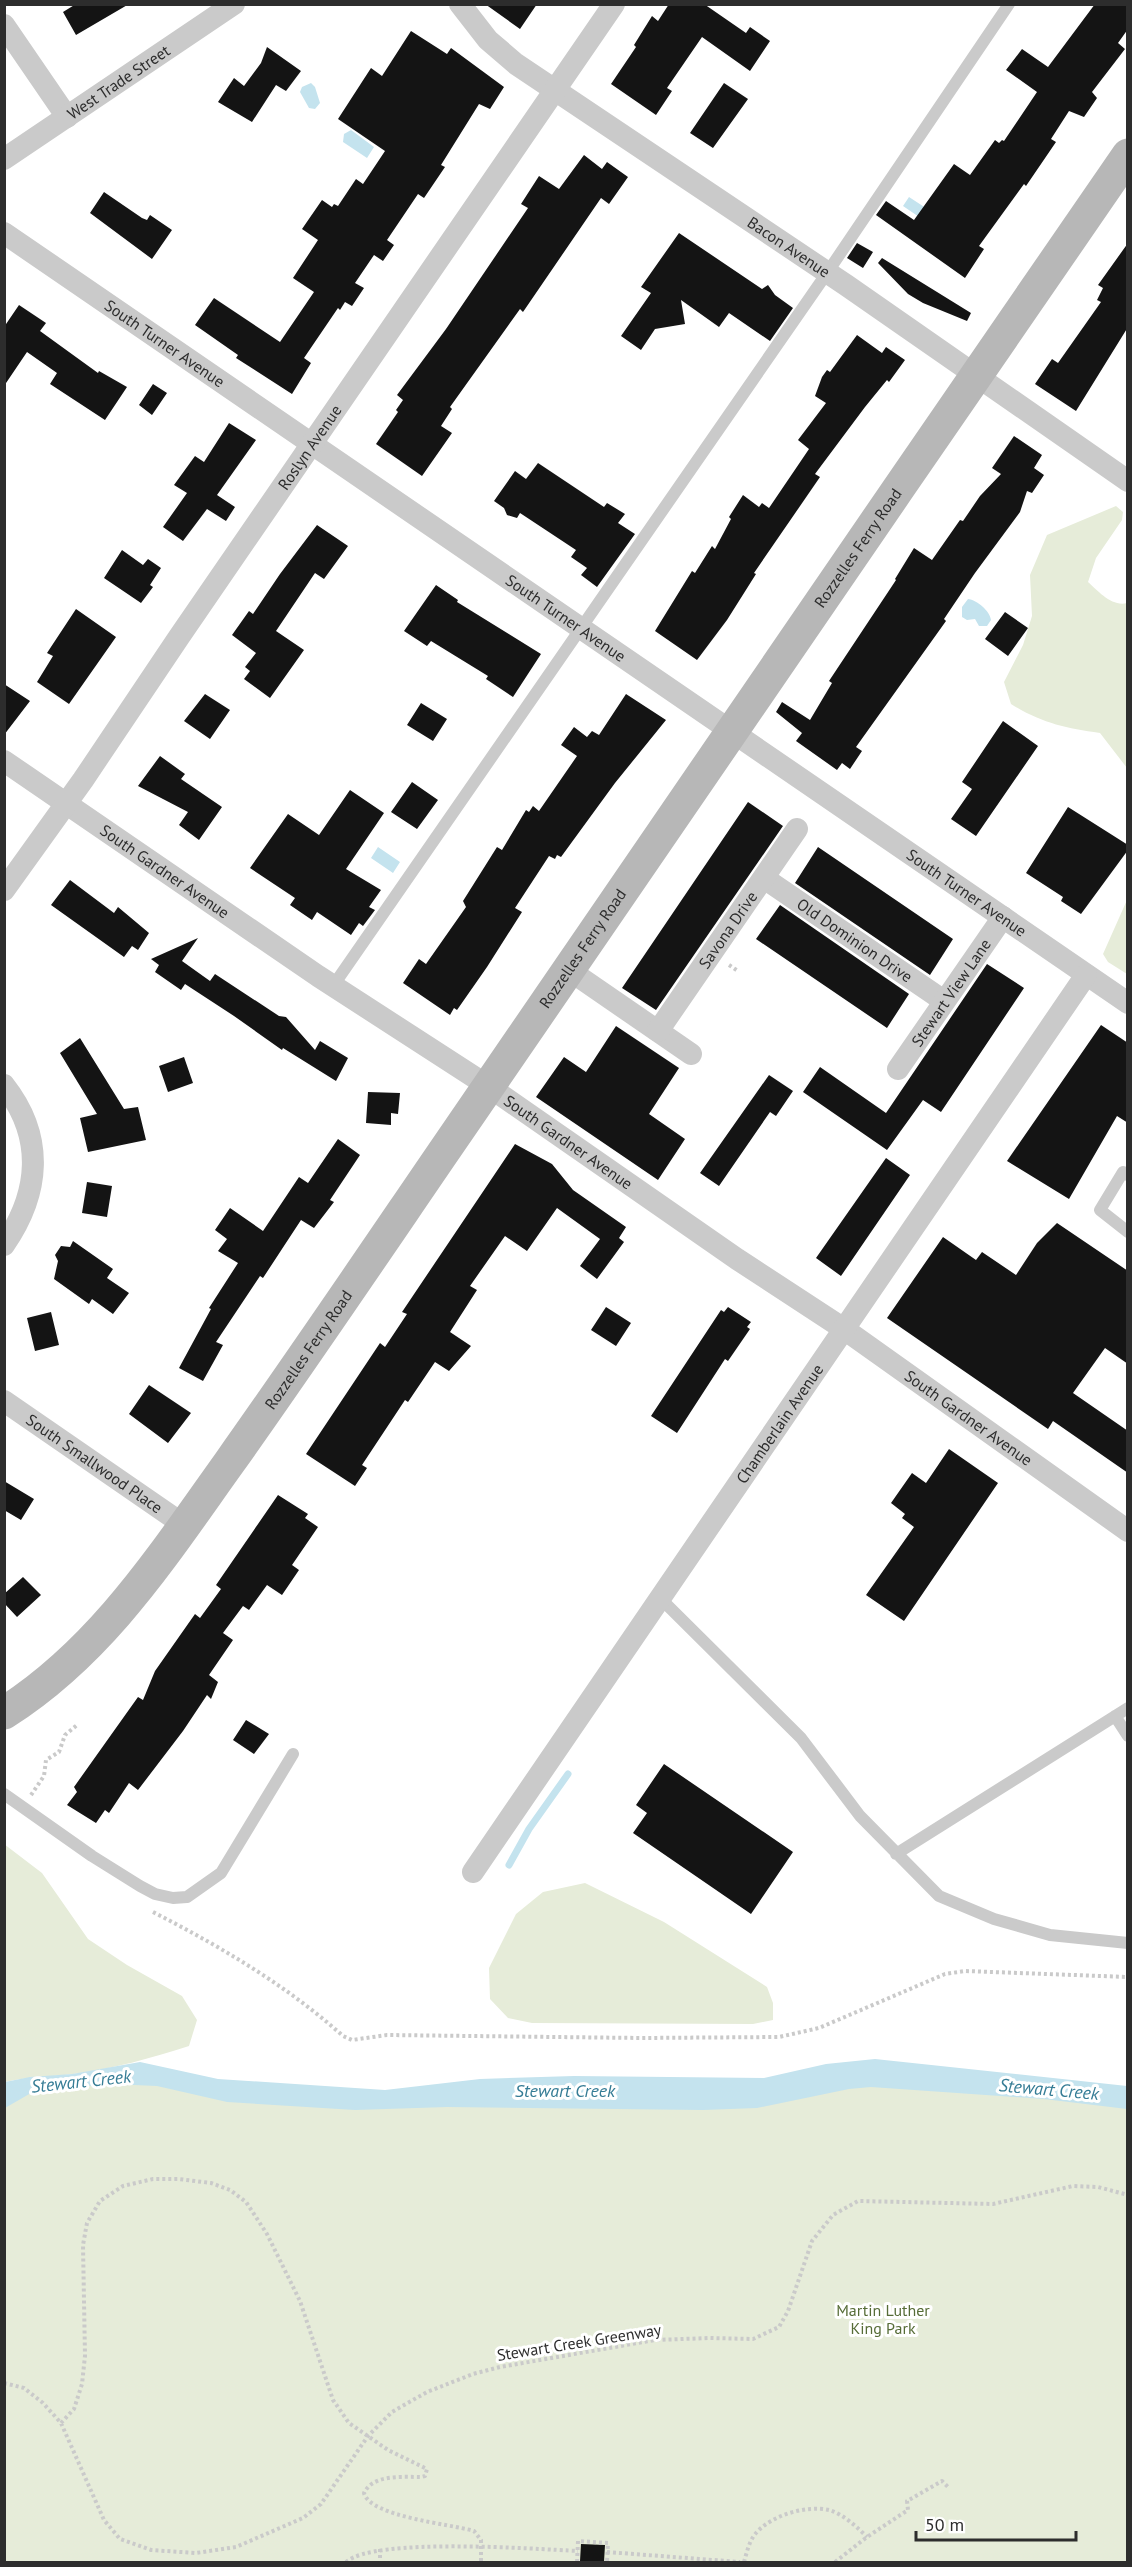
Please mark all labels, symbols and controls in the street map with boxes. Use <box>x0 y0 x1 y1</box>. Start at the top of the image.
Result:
street label: West Trade Street <box>63 40 174 123</box>
street label: Bacon Avenue <box>744 212 834 282</box>
street label: South Turner Avenue <box>101 295 229 391</box>
street label: Roslyn Avenue <box>273 401 346 494</box>
street label: Rozzelles Ferry Road <box>810 484 906 611</box>
street label: South Turner Avenue <box>502 570 630 666</box>
street label: South Gardner Avenue <box>96 820 233 922</box>
street label: South Turner Avenue <box>903 844 1031 941</box>
street label: Rozzelles Ferry Road <box>534 885 630 1012</box>
street label: Savona Drive <box>694 887 761 972</box>
street label: Old Dominion Drive <box>793 894 916 987</box>
street label: Stewart View Lane <box>907 935 995 1050</box>
street label: South Gardner Avenue <box>500 1090 637 1194</box>
street label: Rozzelles Ferry Road <box>260 1286 356 1413</box>
street label: Chamberlain Avenue <box>731 1360 827 1487</box>
street label: South Gardner Avenue <box>901 1365 1036 1470</box>
street label: South Smallwood Place <box>23 1409 167 1517</box>
water label: Stewart Creek <box>30 2064 133 2098</box>
water label: Stewart Creek <box>998 2073 1101 2105</box>
water label: Stewart Creek <box>515 2079 616 2102</box>
park label: Martin Luther King Park <box>836 2300 930 2338</box>
street label: Stewart Creek Greenway <box>495 2319 663 2365</box>
scale bar <box>916 2504 1076 2542</box>
text: 50 m <box>925 2513 964 2536</box>

